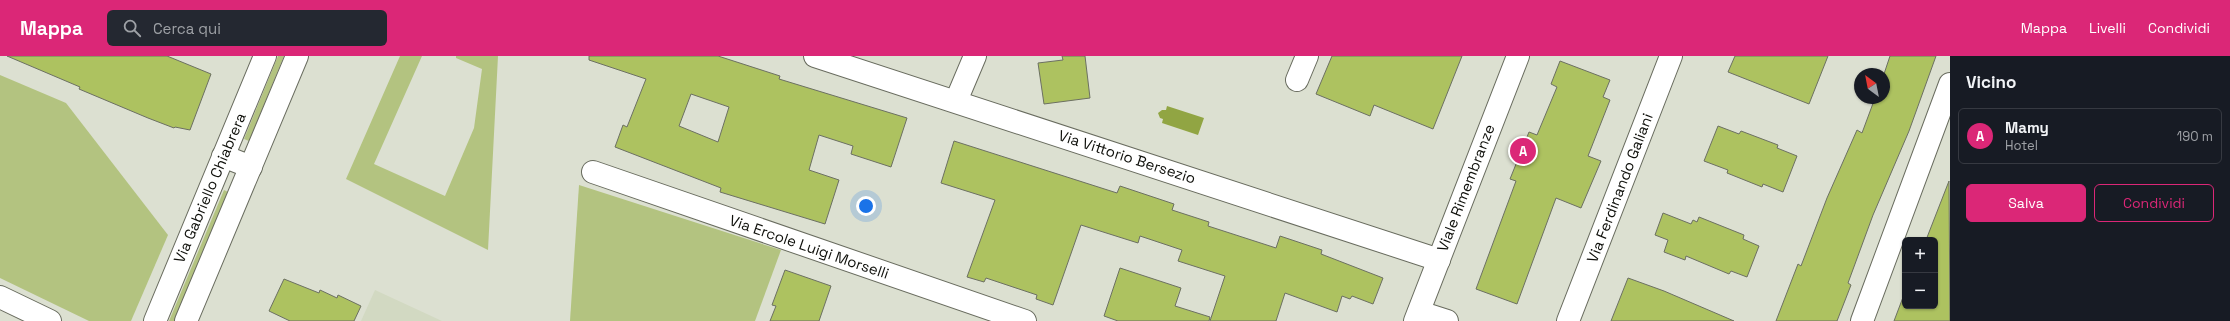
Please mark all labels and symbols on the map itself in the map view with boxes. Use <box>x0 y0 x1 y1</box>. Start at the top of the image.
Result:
north arrow <box>1854 68 1890 104</box>
street label: Via Gabriello Chiabrera <box>169 109 250 266</box>
street label: Via Ferdinando Galiani <box>1582 111 1657 265</box>
street label: Viale Rimembranze <box>1432 121 1499 254</box>
street label: Via Vittorio Bersezio <box>1056 125 1198 188</box>
pin: A <box>1510 136 1536 166</box>
your location <box>856 196 876 216</box>
street label: Via Ercole Luigi Morselli <box>727 210 892 283</box>

